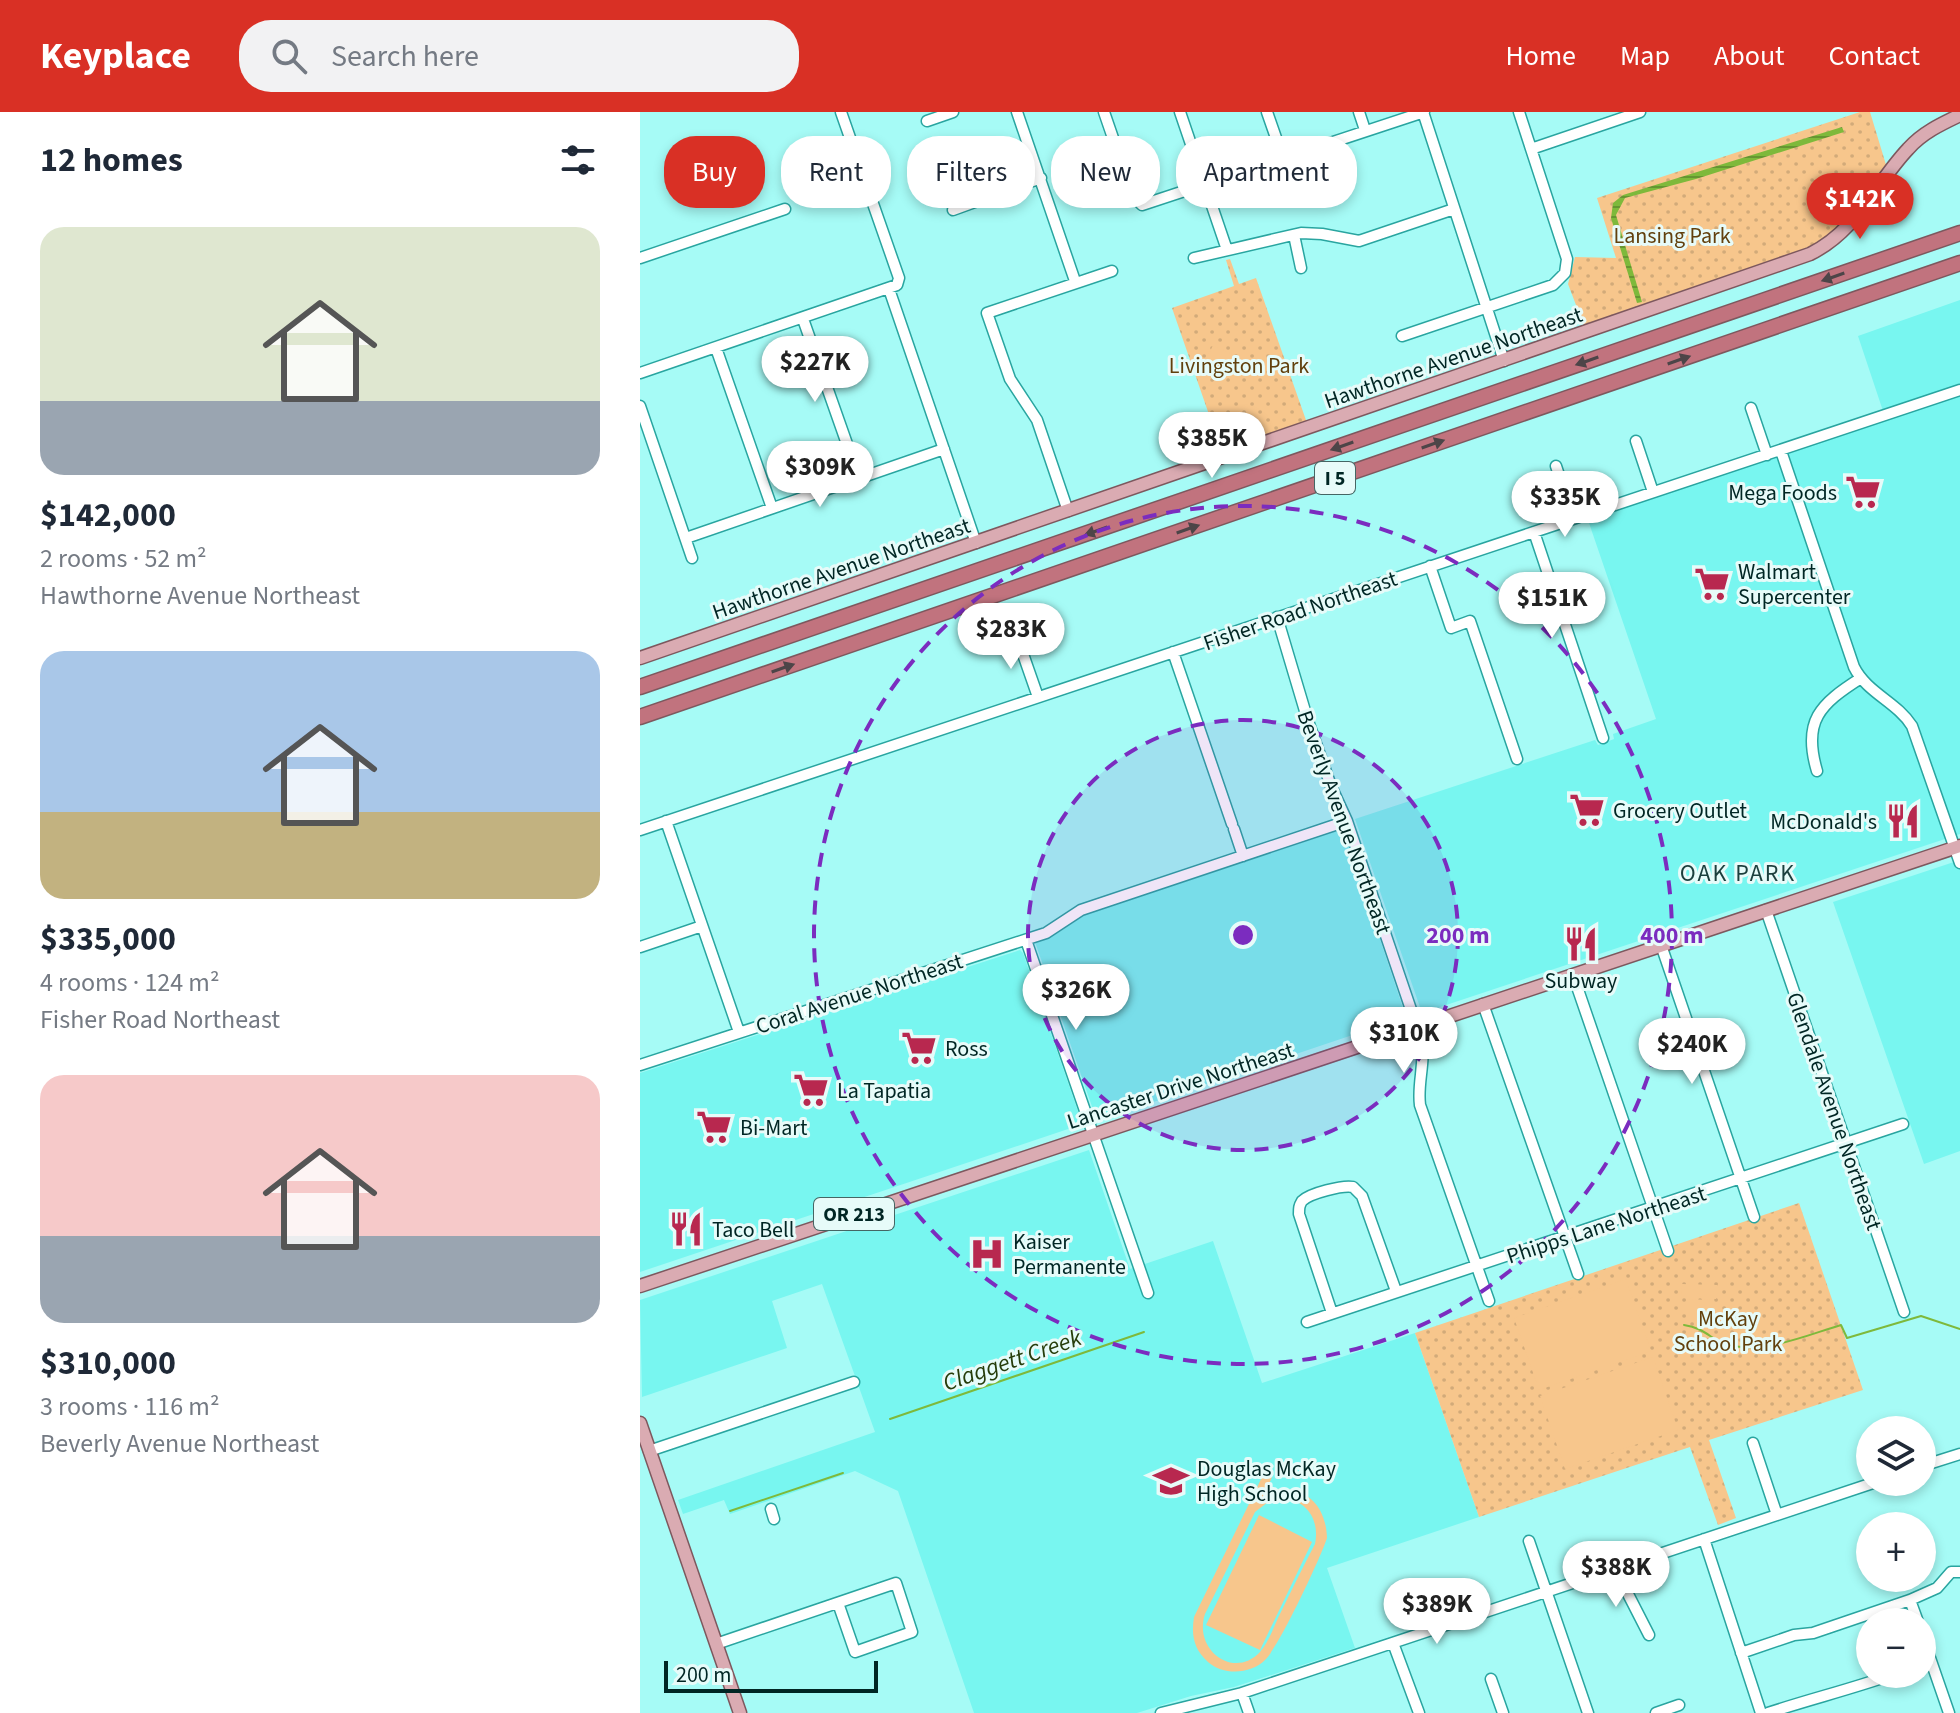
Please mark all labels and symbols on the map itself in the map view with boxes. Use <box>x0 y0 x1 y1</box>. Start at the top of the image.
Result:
pin: $142K <box>1804 173 1916 241</box>
park label: Lansing Park <box>1613 220 1731 252</box>
one-way arrow <box>1821 271 1845 283</box>
street label: Hawthorne Avenue Northeast <box>1320 299 1587 417</box>
pin: $227K <box>759 336 871 404</box>
park label: Livingston Park <box>1169 350 1309 382</box>
one-way arrow <box>1668 353 1692 365</box>
one-way arrow <box>1575 356 1599 368</box>
pin: $385K <box>1156 412 1268 480</box>
one-way arrow <box>1422 438 1446 450</box>
one-way arrow <box>1329 440 1353 452</box>
pin: $309K <box>764 441 876 509</box>
road number: I 5 <box>1315 462 1355 494</box>
pin: $335K <box>1509 471 1621 539</box>
supermarket icon: Mega Foods <box>1844 473 1882 511</box>
place label: Mega Foods <box>1728 477 1837 509</box>
street label: Hawthorne Avenue Northeast <box>708 510 975 628</box>
one-way arrow <box>1176 522 1200 534</box>
one-way arrow <box>1084 525 1108 537</box>
place label: Walmart Supercenter <box>1738 556 1851 613</box>
street label: Fisher Road Northeast <box>1199 563 1402 659</box>
supermarket icon: Walmart Supercenter <box>1693 565 1731 603</box>
pin: $151K <box>1496 572 1608 640</box>
pin: $283K <box>955 603 1067 671</box>
one-way arrow <box>771 662 795 674</box>
street label: Beverly Avenue Northeast <box>1289 706 1400 939</box>
supermarket icon: Grocery Outlet <box>1568 791 1606 829</box>
place label: Grocery Outlet <box>1613 795 1748 827</box>
restaurant icon: McDonald's <box>1884 802 1922 840</box>
place label: McDonald's <box>1770 806 1877 838</box>
district label: OAK PARK <box>1680 856 1796 891</box>
text: 200 m <box>1426 918 1490 953</box>
text: 400 m <box>1640 918 1704 953</box>
centre of rings <box>1229 921 1257 949</box>
restaurant icon: Subway <box>1562 925 1600 963</box>
street label: Coral Avenue Northeast <box>752 945 968 1043</box>
pin: $326K <box>1020 964 1132 1032</box>
place label: Subway <box>1545 965 1618 997</box>
street label: Glendale Avenue Northeast <box>1778 988 1890 1235</box>
pin: $310K <box>1348 1007 1460 1075</box>
pin: $240K <box>1636 1018 1748 1086</box>
supermarket icon: Ross <box>900 1029 938 1067</box>
place label: Ross <box>945 1033 988 1065</box>
street label: Lancaster Drive Northeast <box>1063 1034 1298 1138</box>
supermarket icon: La Tapatia <box>792 1071 830 1109</box>
place label: La Tapatia <box>837 1075 931 1107</box>
supermarket icon: Bi-Mart <box>695 1108 733 1146</box>
place label: Bi-Mart <box>740 1112 808 1144</box>
street label: Phipps Lane Northeast <box>1502 1177 1711 1272</box>
road number: OR 213 <box>814 1198 894 1230</box>
restaurant icon: Taco Bell <box>667 1210 705 1248</box>
place label: Taco Bell <box>712 1214 794 1246</box>
place label: Kaiser Permanente <box>1013 1226 1126 1283</box>
hospital icon: Kaiser Permanente <box>968 1235 1006 1273</box>
park label: McKay School Park <box>1674 1303 1782 1360</box>
water label: Claggett Creek <box>938 1320 1087 1401</box>
place label: Douglas McKay High School <box>1197 1453 1337 1510</box>
school or university icon: Douglas McKay High School <box>1152 1462 1190 1500</box>
pin: $388K <box>1560 1541 1672 1609</box>
pin: $389K <box>1381 1578 1493 1646</box>
scale bar <box>664 1657 878 1693</box>

